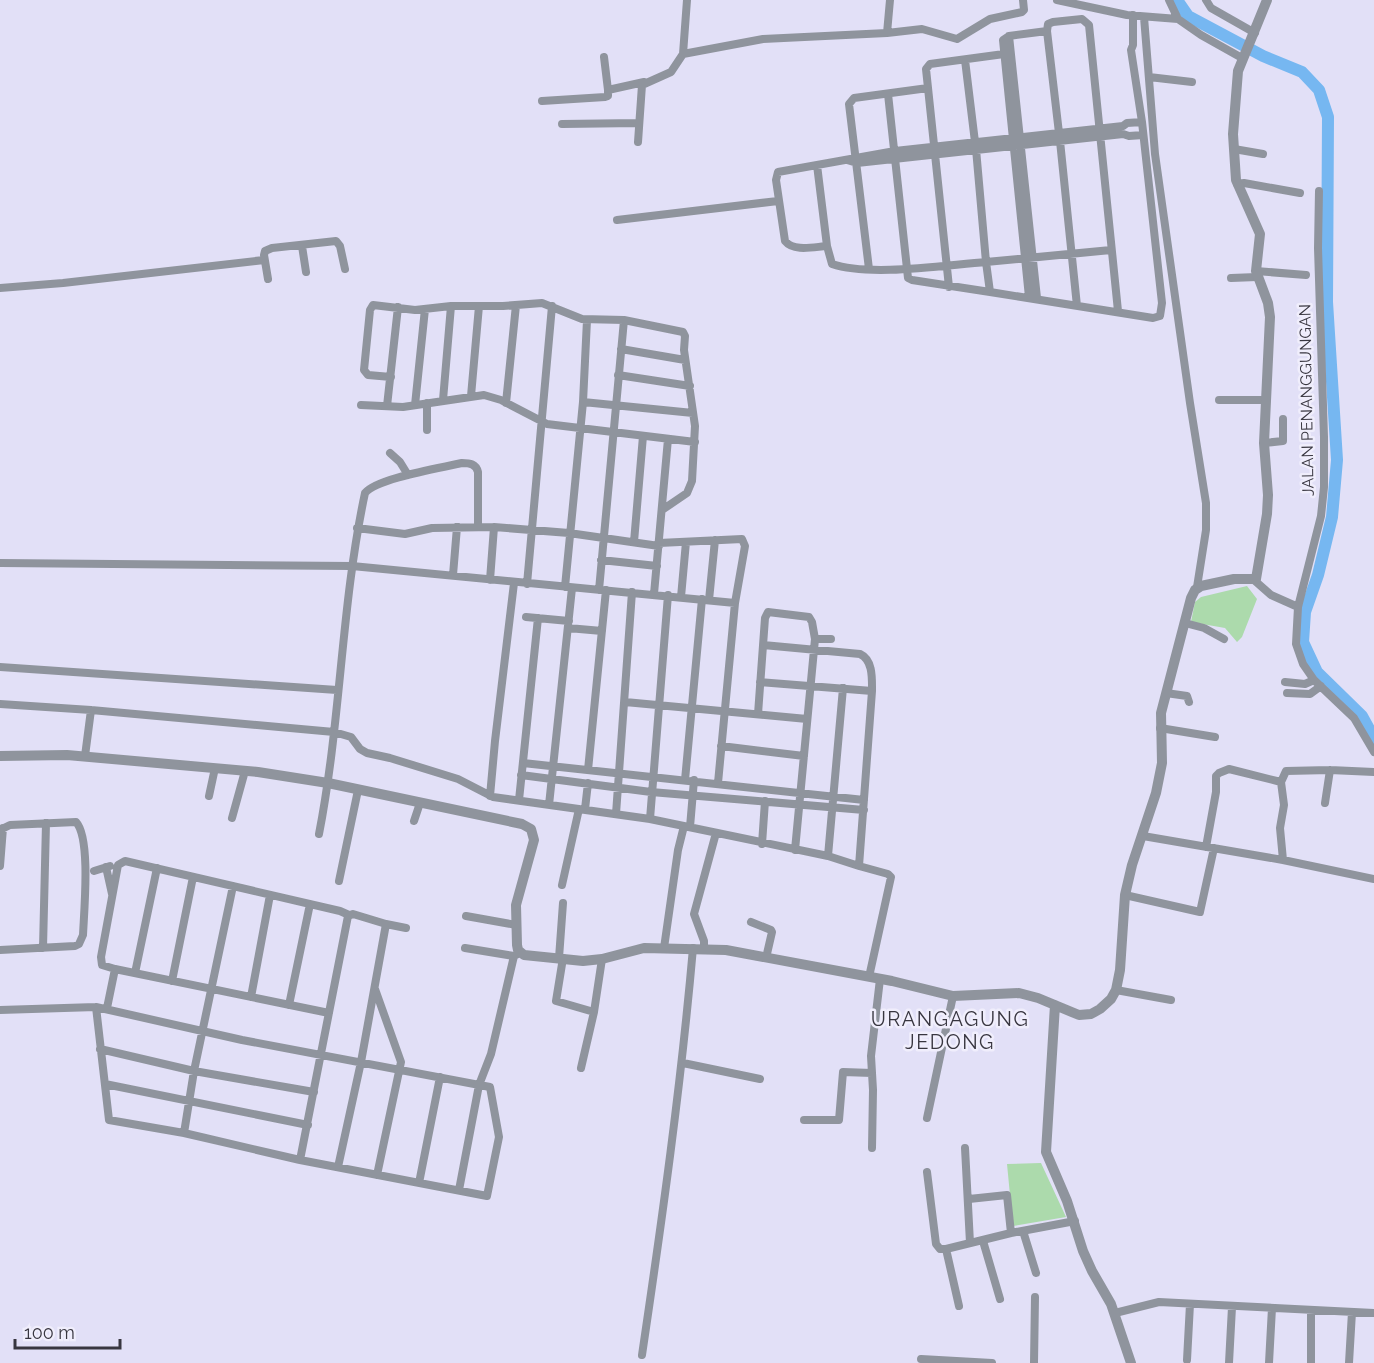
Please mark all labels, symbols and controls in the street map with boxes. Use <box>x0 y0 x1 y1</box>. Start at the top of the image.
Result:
street label: JALAN PENANGGUNGAN <box>1295 304 1318 496</box>
district label: URANGAGUNG JEDONG <box>871 1007 1029 1054</box>
scale bar <box>15 1312 120 1350</box>
text: 100 m <box>24 1322 75 1343</box>

